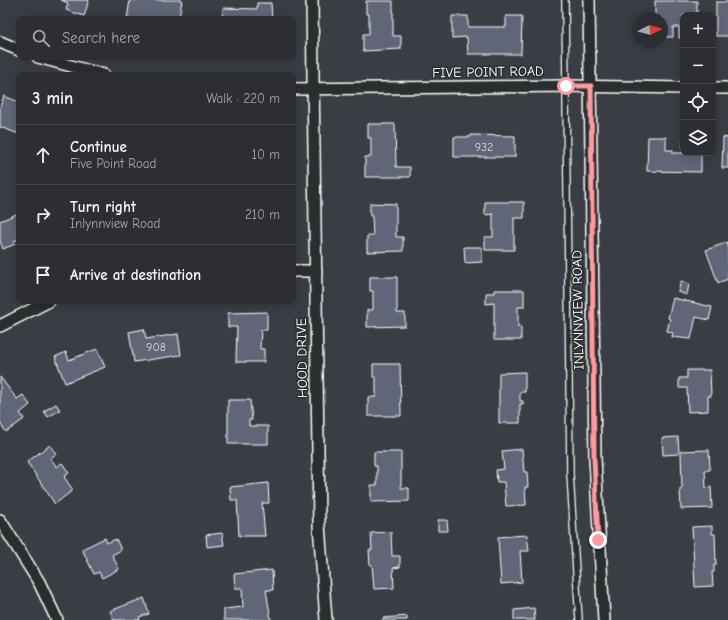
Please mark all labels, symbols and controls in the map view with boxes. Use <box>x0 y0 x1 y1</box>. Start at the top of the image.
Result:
north arrow <box>632 12 668 48</box>
map controls <box>680 12 716 156</box>
button: + <box>680 12 716 48</box>
search box <box>16 16 296 60</box>
icon: search <box>30 27 52 49</box>
text: Search here <box>62 29 140 47</box>
button: − <box>680 48 716 84</box>
street label: FIVE POINT ROAD <box>432 63 544 81</box>
route start <box>557 77 575 95</box>
button: locate <box>680 84 716 120</box>
text: 3 min <box>32 89 73 108</box>
text: Walk · 220 m <box>206 91 280 106</box>
button: layers <box>680 120 716 156</box>
text: Continue <box>70 138 127 156</box>
house number: 932 <box>475 140 493 154</box>
icon: ahead <box>32 144 54 166</box>
text: 10 m <box>252 147 280 162</box>
text: Five Point Road <box>70 156 156 171</box>
text: Turn right <box>70 198 136 216</box>
icon: right <box>32 204 54 226</box>
text: 210 m <box>245 207 280 222</box>
text: Inlynnview Road <box>70 216 160 231</box>
street label: INLYNNVIEW ROAD <box>568 250 588 370</box>
icon: arrive <box>32 264 54 286</box>
text: Arrive at destination <box>70 266 201 284</box>
street label: HOOD DRIVE <box>293 318 311 398</box>
house number: 908 <box>146 340 166 354</box>
route end <box>589 531 607 549</box>

